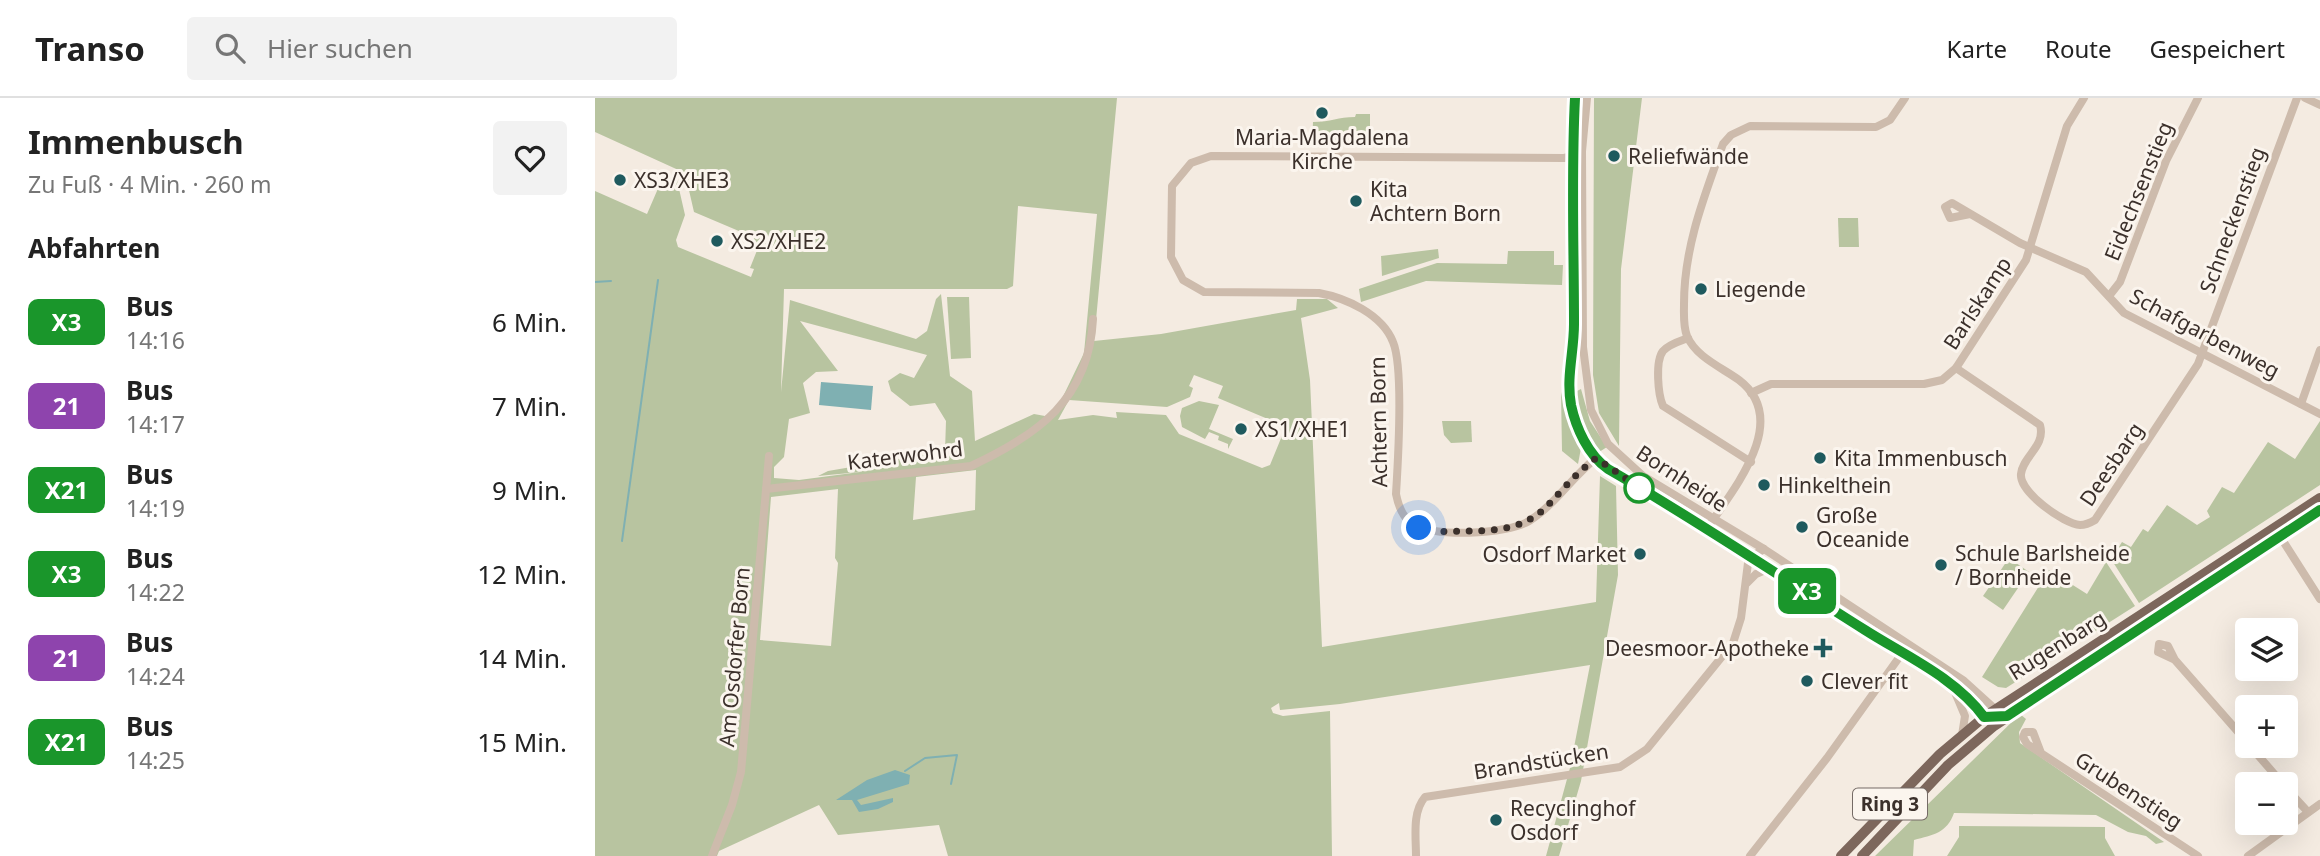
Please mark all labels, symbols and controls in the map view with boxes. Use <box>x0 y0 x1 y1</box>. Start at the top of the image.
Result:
search box <box>187 17 677 80</box>
text: Transo <box>35 26 145 71</box>
icon: search <box>211 29 249 67</box>
text: Hier suchen <box>267 30 413 66</box>
text: Karte <box>1947 32 2007 65</box>
text: Route <box>2045 32 2112 65</box>
text: Gespeichert <box>2150 32 2285 65</box>
marker: Maria-Magdalena Kirche <box>1314 105 1330 121</box>
street label: Eidechsenstieg <box>2097 117 2179 265</box>
text: Immenbusch <box>28 119 244 164</box>
button: heart <box>493 121 567 195</box>
place label: Maria-Magdalena Kirche <box>1235 123 1409 175</box>
place label: Reliefwände <box>1628 142 1749 170</box>
street label: Schneckenstieg <box>2193 143 2271 297</box>
marker: Reliefwände <box>1606 148 1622 164</box>
place label: XS3/XHE3 <box>634 166 729 194</box>
text: Zu Fuß · 4 Min. · 260 m <box>28 168 272 200</box>
marker: XS3/XHE3 <box>612 172 628 188</box>
place label: Kita Achtern Born <box>1370 175 1501 227</box>
marker: Kita Achtern Born <box>1348 193 1364 209</box>
place label: XS2/XHE2 <box>731 227 826 255</box>
text: Abfahrten <box>28 230 160 266</box>
marker: XS2/XHE2 <box>709 233 725 249</box>
street label: Barlskamp <box>1937 251 2017 355</box>
place label: Liegende <box>1715 275 1806 303</box>
marker: Liegende <box>1693 281 1709 297</box>
street label: Schafgarbenweg <box>2125 282 2285 384</box>
text: Bus <box>126 288 173 324</box>
text: 6 Min. <box>492 304 567 340</box>
text: X3 <box>52 305 81 338</box>
text: 14:16 <box>126 324 185 356</box>
street label: Achtern Born <box>1363 356 1393 488</box>
text: Bus <box>126 372 173 408</box>
text: 7 Min. <box>492 388 567 424</box>
text: 21 <box>53 389 80 422</box>
text: 14:17 <box>126 408 185 440</box>
place label: XS1/XHE1 <box>1255 415 1350 443</box>
street label: Deesbarg <box>2073 417 2149 511</box>
marker: XS1/XHE1 <box>1233 421 1249 437</box>
street label: Katerwohrd <box>846 434 964 476</box>
street label: Bornheide <box>1631 438 1733 518</box>
place label: Kita Immenbusch <box>1834 444 2007 472</box>
marker: Kita Immenbusch <box>1812 450 1828 466</box>
text: Bus <box>126 456 173 492</box>
place label: Hinkelthein <box>1778 471 1891 499</box>
text: 9 Min. <box>492 472 567 508</box>
text: X21 <box>45 473 88 506</box>
unlabelled marker <box>1624 473 1654 503</box>
marker: Hinkelthein <box>1756 477 1772 493</box>
text: 14:19 <box>126 492 185 524</box>
place label: Große Oceanide <box>1816 501 1909 553</box>
your location <box>1401 510 1436 545</box>
marker: Große Oceanide <box>1794 519 1810 535</box>
place label: Schule Barlsheide / Bornheide <box>1955 539 2130 591</box>
text: Bus <box>126 540 173 576</box>
place label: Osdorf Market <box>1482 540 1626 568</box>
marker: Osdorf Market <box>1632 546 1648 562</box>
text: 12 Min. <box>477 556 567 592</box>
text: X3 <box>52 557 81 590</box>
marker: Schule Barlsheide / Bornheide <box>1933 557 1949 573</box>
street label: Am Osdorfer Born <box>712 566 756 748</box>
line badge: X3 <box>1775 568 1839 614</box>
text: X3 <box>1792 574 1822 607</box>
text: 14:22 <box>126 576 185 608</box>
street label: Rugenbarg <box>2003 604 2111 686</box>
map controls <box>2235 618 2298 835</box>
button: layers <box>2235 618 2298 681</box>
text: Bus <box>126 624 173 660</box>
place label: Deesmoor-Apotheke <box>1605 634 1809 662</box>
text: 14 Min. <box>477 640 567 676</box>
marker: Deesmoor-Apotheke <box>1815 640 1831 656</box>
text: 21 <box>53 641 80 674</box>
text: 14:24 <box>126 660 185 692</box>
place label: Clever fit <box>1821 667 1908 695</box>
marker: Clever fit <box>1799 673 1815 689</box>
button: + <box>2235 695 2298 758</box>
text: Bus <box>126 708 173 744</box>
text: 15 Min. <box>477 724 567 760</box>
text: X21 <box>45 725 88 758</box>
street label: Brandstücken <box>1471 737 1611 785</box>
text: 14:25 <box>126 744 185 776</box>
street label: Grubenstieg <box>2070 745 2188 835</box>
button: − <box>2235 772 2298 835</box>
road number: Ring 3 <box>1853 789 1927 820</box>
place label: Recyclinghof Osdorf <box>1510 794 1637 846</box>
marker: Recyclinghof Osdorf <box>1488 812 1504 828</box>

